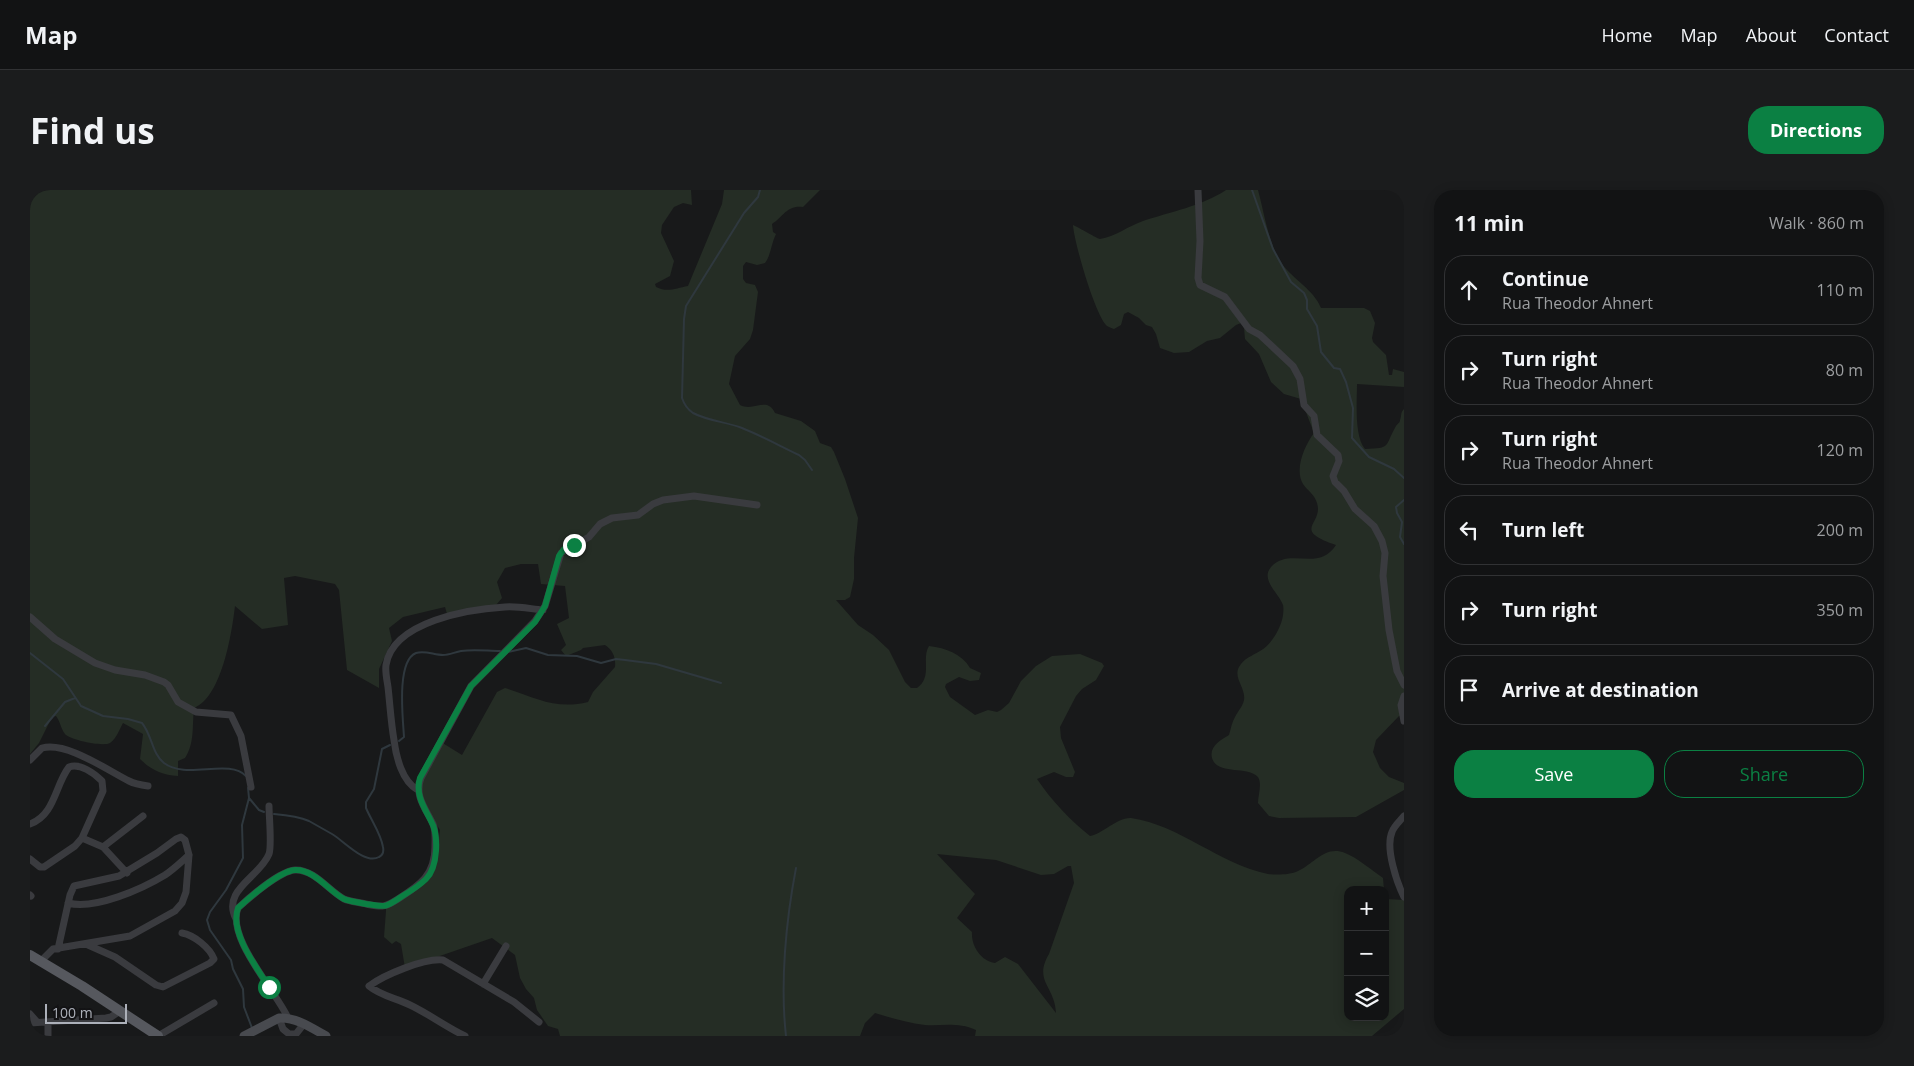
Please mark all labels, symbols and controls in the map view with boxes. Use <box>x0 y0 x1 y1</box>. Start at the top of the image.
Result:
text: Map <box>25 18 77 51</box>
text: Home <box>1602 23 1652 47</box>
text: Map <box>1680 23 1718 47</box>
text: About <box>1746 23 1796 47</box>
text: Contact <box>1824 23 1889 47</box>
button: Directions <box>1748 106 1884 154</box>
text: Find us <box>30 107 155 154</box>
text: 11 min <box>1454 209 1524 237</box>
text: Walk · 860 m <box>1769 212 1864 234</box>
text: Continue <box>1502 266 1589 292</box>
icon: ahead <box>1455 276 1483 304</box>
text: 110 m <box>1817 279 1863 301</box>
text: Rua Theodor Ahnert <box>1502 292 1653 314</box>
text: Turn right <box>1502 346 1597 372</box>
icon: right <box>1455 356 1483 384</box>
text: 80 m <box>1826 359 1863 381</box>
text: Rua Theodor Ahnert <box>1502 372 1653 394</box>
text: Turn right <box>1502 426 1597 452</box>
icon: right <box>1455 436 1483 464</box>
text: 120 m <box>1817 439 1863 461</box>
text: Rua Theodor Ahnert <box>1502 452 1653 474</box>
icon: left <box>1455 516 1483 544</box>
text: Turn left <box>1502 517 1584 543</box>
text: 200 m <box>1817 519 1863 541</box>
route end <box>563 534 586 557</box>
icon: right <box>1455 596 1483 624</box>
text: Turn right <box>1502 597 1597 623</box>
text: 350 m <box>1817 599 1863 621</box>
icon: arrive <box>1455 676 1483 704</box>
text: Arrive at destination <box>1502 677 1699 703</box>
button: Save <box>1454 750 1654 798</box>
button: Share <box>1664 750 1864 798</box>
map controls <box>1344 886 1389 1021</box>
button: + <box>1344 886 1389 931</box>
button: − <box>1344 931 1389 976</box>
route start <box>258 976 281 999</box>
button: layers <box>1344 976 1389 1021</box>
scale bar <box>45 1001 128 1024</box>
text: 100 m <box>52 1003 93 1022</box>

